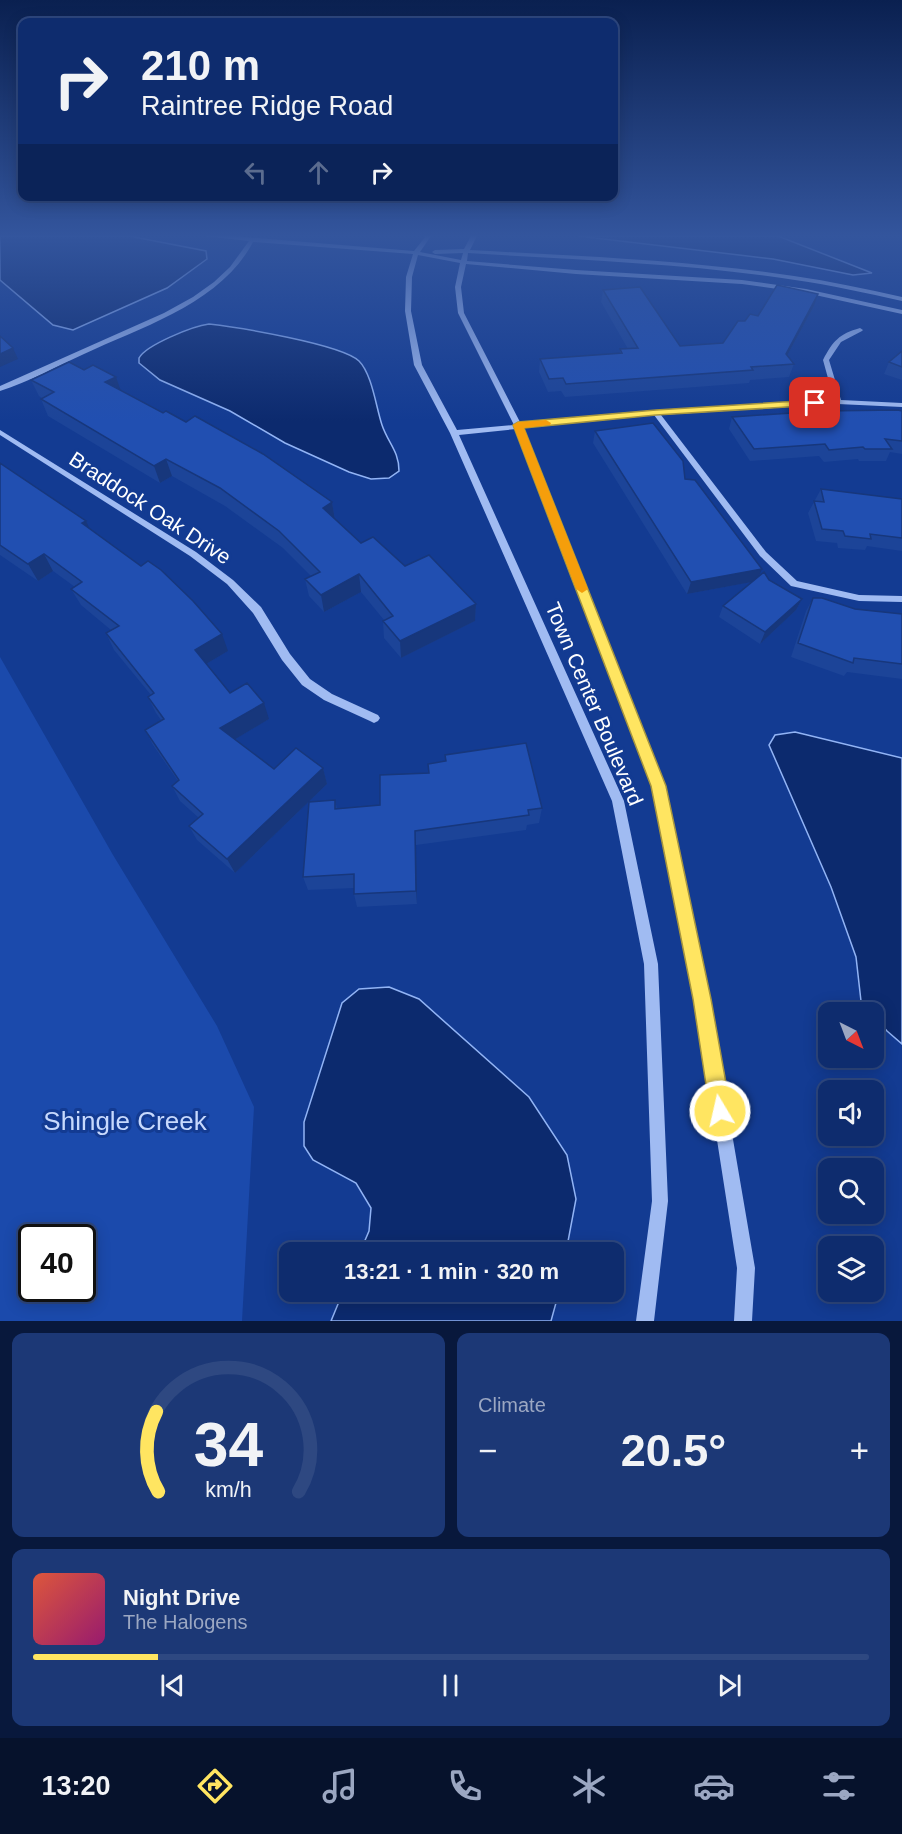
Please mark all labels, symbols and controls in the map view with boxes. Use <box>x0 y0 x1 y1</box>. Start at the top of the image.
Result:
icon: right <box>42 42 120 120</box>
text: 210 m <box>141 42 260 89</box>
text: Raintree Ridge Road <box>141 91 393 121</box>
icon: left <box>239 156 272 189</box>
icon: ahead <box>302 156 335 189</box>
icon: right <box>365 156 398 189</box>
pin <box>789 377 840 428</box>
icon: arrive <box>798 386 831 419</box>
street label: Braddock Oak Drive <box>65 447 235 568</box>
street label: Town Center Boulevard <box>541 599 648 809</box>
north arrow <box>818 1002 884 1068</box>
map controls <box>818 1002 884 1302</box>
position arrow <box>688 1079 752 1143</box>
button: sound <box>818 1080 884 1146</box>
park label: Shingle Creek <box>43 1106 208 1136</box>
button: search <box>818 1158 884 1224</box>
speed limit sign: 40 <box>18 1224 96 1302</box>
button: layers <box>818 1236 884 1302</box>
text: 13:21 · 1 min · 320 m <box>344 1259 559 1284</box>
text: Climate <box>478 1394 546 1416</box>
text: 34 <box>194 1410 263 1479</box>
text: 20.5° <box>621 1425 726 1476</box>
text: − <box>478 1432 497 1469</box>
text: + <box>850 1432 869 1469</box>
text: km/h <box>205 1478 252 1502</box>
text: Night Drive <box>123 1585 240 1610</box>
text: The Halogens <box>123 1611 248 1633</box>
icon: previous <box>156 1669 189 1702</box>
icon: pause <box>434 1669 467 1702</box>
icon: next <box>713 1669 746 1702</box>
icon: directions <box>194 1765 236 1807</box>
icon: music <box>319 1765 361 1807</box>
icon: phone <box>444 1765 486 1807</box>
icon: climate <box>568 1765 610 1807</box>
icon: car <box>693 1765 735 1807</box>
icon: filters <box>818 1765 860 1807</box>
text: 13:20 <box>41 1771 111 1801</box>

